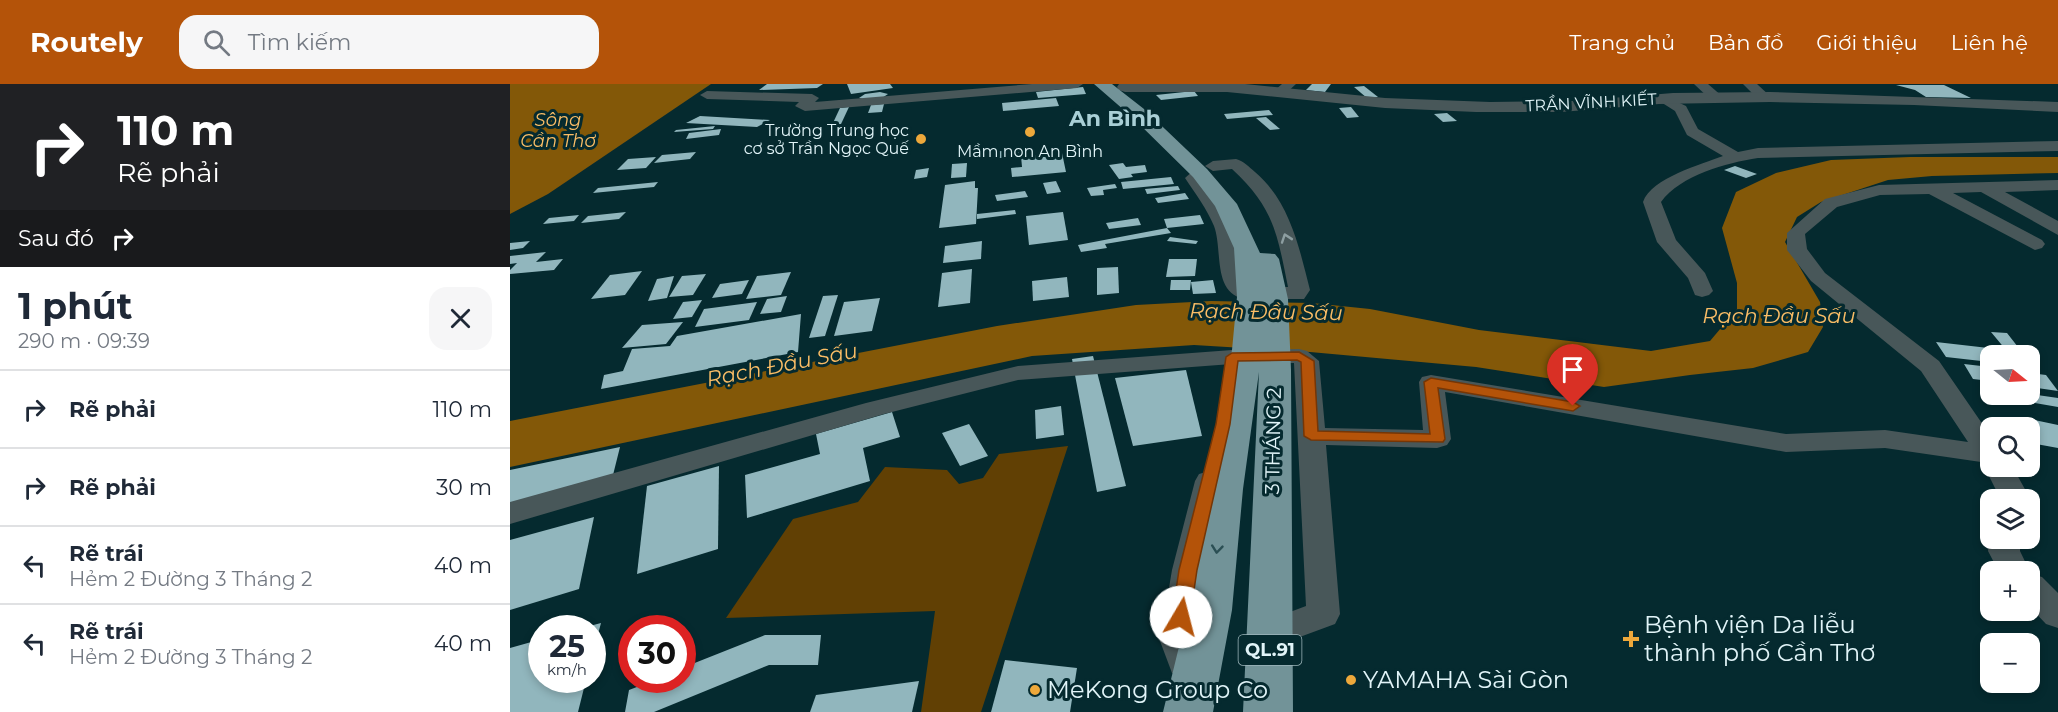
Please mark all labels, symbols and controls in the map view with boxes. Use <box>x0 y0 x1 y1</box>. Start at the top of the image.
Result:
search box <box>179 15 599 69</box>
text: Routely <box>30 25 143 59</box>
icon: search <box>200 26 233 59</box>
text: Tìm kiếm <box>248 29 351 56</box>
text: Trang chủ <box>1569 30 1675 55</box>
text: Bản đồ <box>1708 30 1783 55</box>
text: Giới thiệu <box>1816 30 1918 55</box>
text: Liên hệ <box>1951 30 2028 55</box>
street label: TRẦN VĨNH KIẾT <box>1525 89 1658 115</box>
text: 110 m <box>117 104 234 156</box>
district label: An Bình <box>1068 105 1161 132</box>
icon: right <box>18 108 96 186</box>
water label: Sông Cần Thơ <box>520 109 596 152</box>
place label: Trường Trung học cơ sở Trần Ngọc Quế <box>744 121 909 158</box>
marker: Mầm non An Bình <box>1023 125 1037 139</box>
marker: Trường Trung học cơ sở Trần Ngọc Quế <box>914 132 928 146</box>
place label: Mầm non An Bình <box>957 142 1103 161</box>
text: Rẽ phải <box>117 156 220 189</box>
icon: right <box>106 222 139 255</box>
text: Sau đó <box>18 225 94 252</box>
one-way arrow <box>1281 233 1294 243</box>
text: 1 phút <box>18 284 132 328</box>
button: close <box>429 287 492 350</box>
water label: Rạch Đầu Sấu <box>1189 298 1343 325</box>
water label: Rạch Đầu Sấu <box>1702 303 1856 328</box>
text: 290 m · 09:39 <box>18 329 150 353</box>
water label: Rạch Đầu Sấu <box>704 338 860 391</box>
pin <box>1547 344 1598 406</box>
north arrow <box>1980 345 2040 405</box>
map controls <box>1980 345 2040 693</box>
icon: arrive <box>1556 353 1589 386</box>
street label: 3 THÁNG 2 <box>1260 387 1286 495</box>
icon: right <box>18 393 51 426</box>
text: Rẽ phải <box>69 396 156 423</box>
text: 110 m <box>432 396 492 423</box>
button: search <box>1980 417 2040 477</box>
icon: right <box>18 471 51 504</box>
text: Rẽ phải <box>69 474 156 501</box>
text: 30 m <box>436 474 492 501</box>
button: layers <box>1980 489 2040 549</box>
text: Rẽ trái <box>69 540 144 567</box>
one-way arrow <box>1211 545 1224 554</box>
icon: left <box>18 549 51 582</box>
text: 40 m <box>434 552 492 579</box>
button: + <box>1980 561 2040 621</box>
text: Hẻm 2 Đường 3 Tháng 2 <box>69 567 312 591</box>
position arrow <box>1149 585 1213 649</box>
place label: Bệnh viện Da liễu thành phố Cần Thơ <box>1644 610 1875 667</box>
speed limit sign: 30 <box>618 615 696 693</box>
text: Rẽ trái <box>69 618 144 645</box>
icon: left <box>18 627 51 660</box>
text: 25 <box>549 628 585 665</box>
text: 40 m <box>434 630 492 657</box>
marker: Bệnh viện Da liễu thành phố Cần Thơ <box>1622 630 1640 648</box>
button: − <box>1980 633 2040 693</box>
road number: QL.91 <box>1238 635 1302 665</box>
text: Hẻm 2 Đường 3 Tháng 2 <box>69 645 312 669</box>
text: km/h <box>547 660 587 679</box>
place label: YAMAHA Sài Gòn <box>1363 665 1569 694</box>
marker: YAMAHA Sài Gòn <box>1344 673 1358 687</box>
place label: MeKong Group Co <box>1047 675 1268 704</box>
marker: MeKong Group Co <box>1028 683 1042 697</box>

